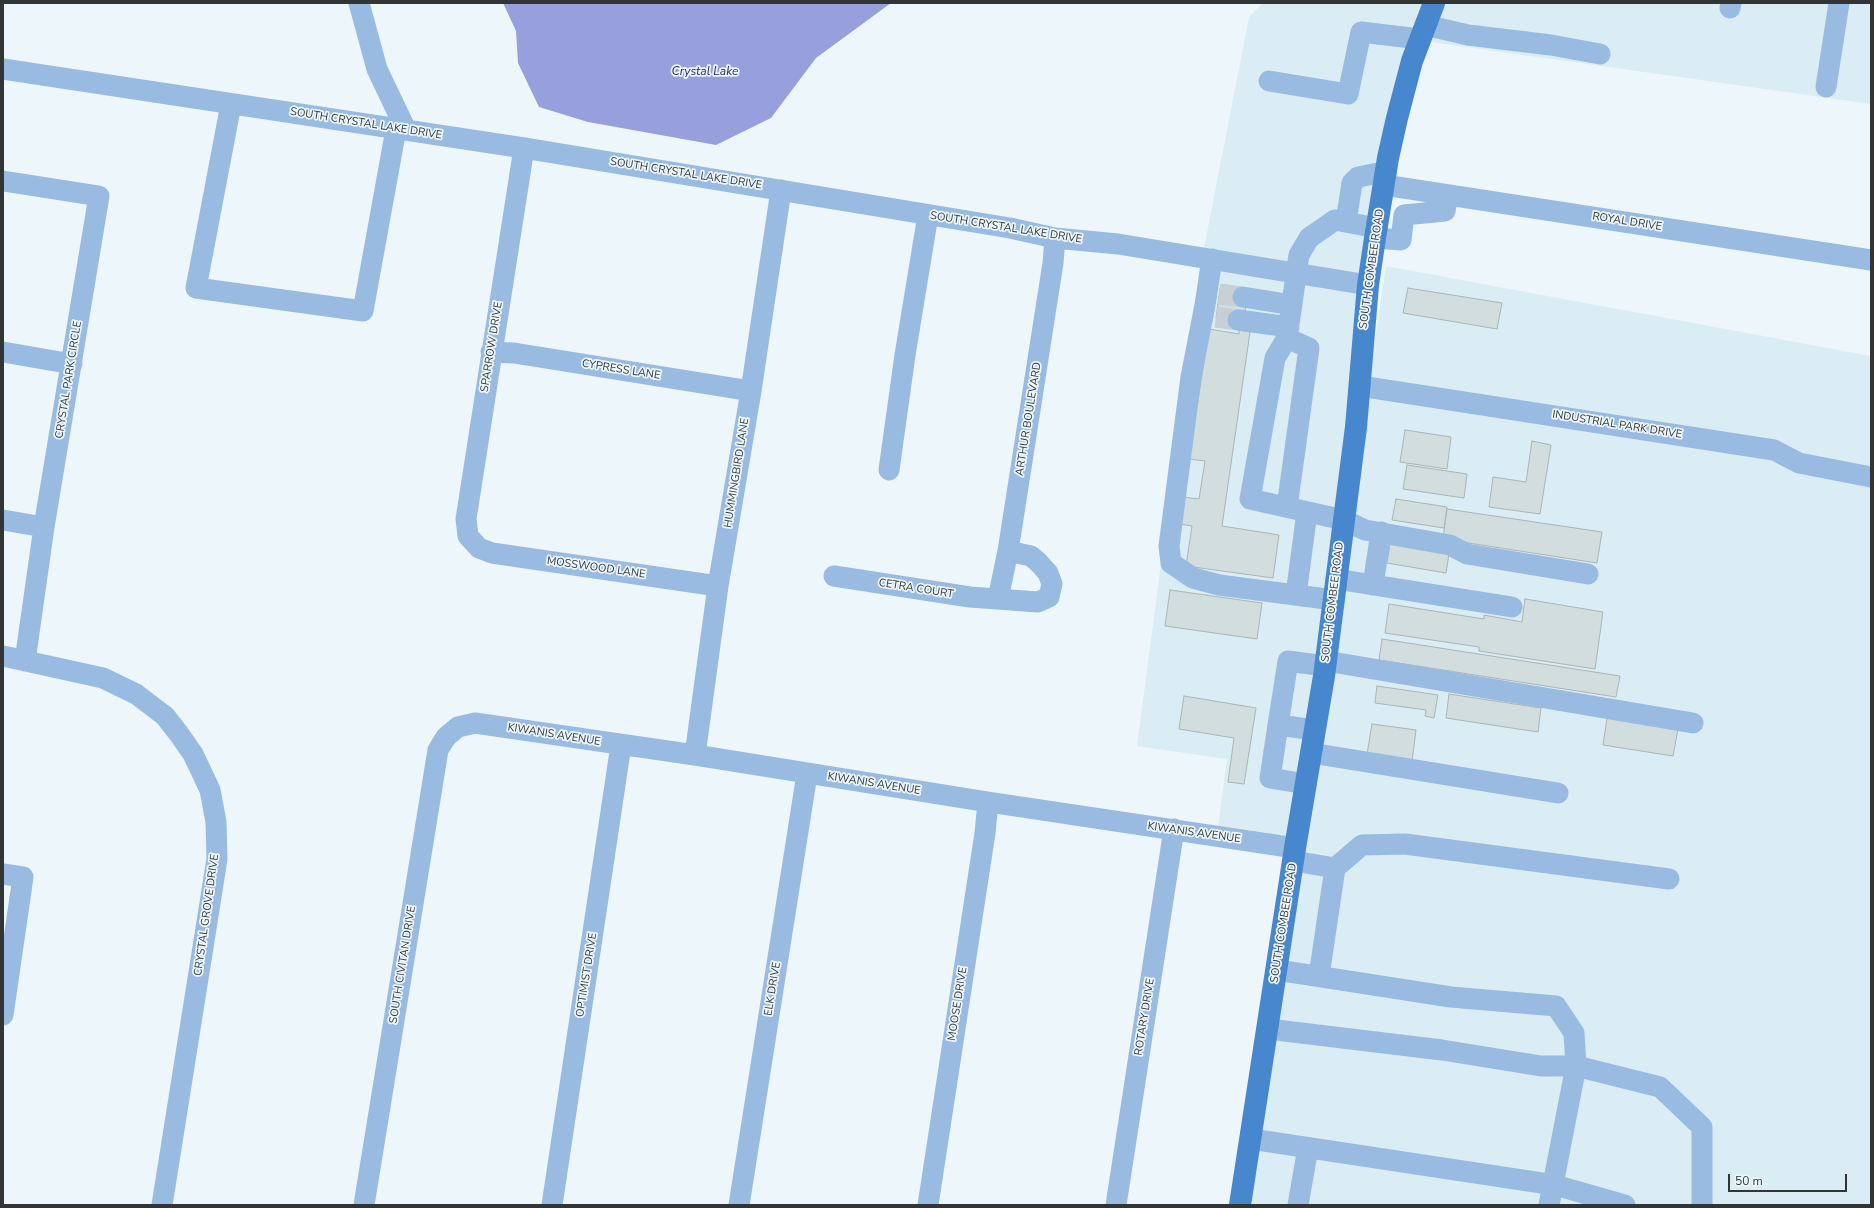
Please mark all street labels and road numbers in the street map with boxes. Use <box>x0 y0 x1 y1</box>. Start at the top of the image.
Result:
street label: SOUTH CRYSTAL LAKE DRIVE <box>289 105 443 143</box>
street label: SOUTH CRYSTAL LAKE DRIVE <box>609 155 763 193</box>
street label: SOUTH COMBEE ROAD <box>1357 208 1387 330</box>
street label: SOUTH CRYSTAL LAKE DRIVE <box>929 209 1083 247</box>
street label: ROYAL DRIVE <box>1591 210 1663 234</box>
street label: SPARROW DRIVE <box>478 301 506 393</box>
street label: CRYSTAL PARK CIRCLE <box>53 320 85 440</box>
street label: CYPRESS LANE <box>581 357 661 383</box>
street label: ARTHUR BOULEVARD <box>1013 361 1045 477</box>
street label: INDUSTRIAL PARK DRIVE <box>1551 408 1683 442</box>
street label: HUMMINGBIRD LANE <box>722 417 752 529</box>
street label: SOUTH COMBEE ROAD <box>1319 541 1347 663</box>
street label: MOSSWOOD LANE <box>546 555 646 581</box>
street label: CETRA COURT <box>878 577 954 601</box>
street label: KIWANIS AVENUE <box>507 721 601 749</box>
street label: KIWANIS AVENUE <box>827 770 921 798</box>
street label: KIWANIS AVENUE <box>1147 820 1241 846</box>
street label: CRYSTAL GROVE DRIVE <box>192 853 222 977</box>
street label: SOUTH COMBEE ROAD <box>1268 862 1300 984</box>
street label: SOUTH CIVITAN DRIVE <box>387 905 419 1025</box>
street label: OPTIMIST DRIVE <box>574 932 600 1018</box>
street label: ELK DRIVE <box>762 961 784 1017</box>
street label: MOOSE DRIVE <box>946 966 970 1042</box>
street label: ROTARY DRIVE <box>1132 977 1158 1057</box>

